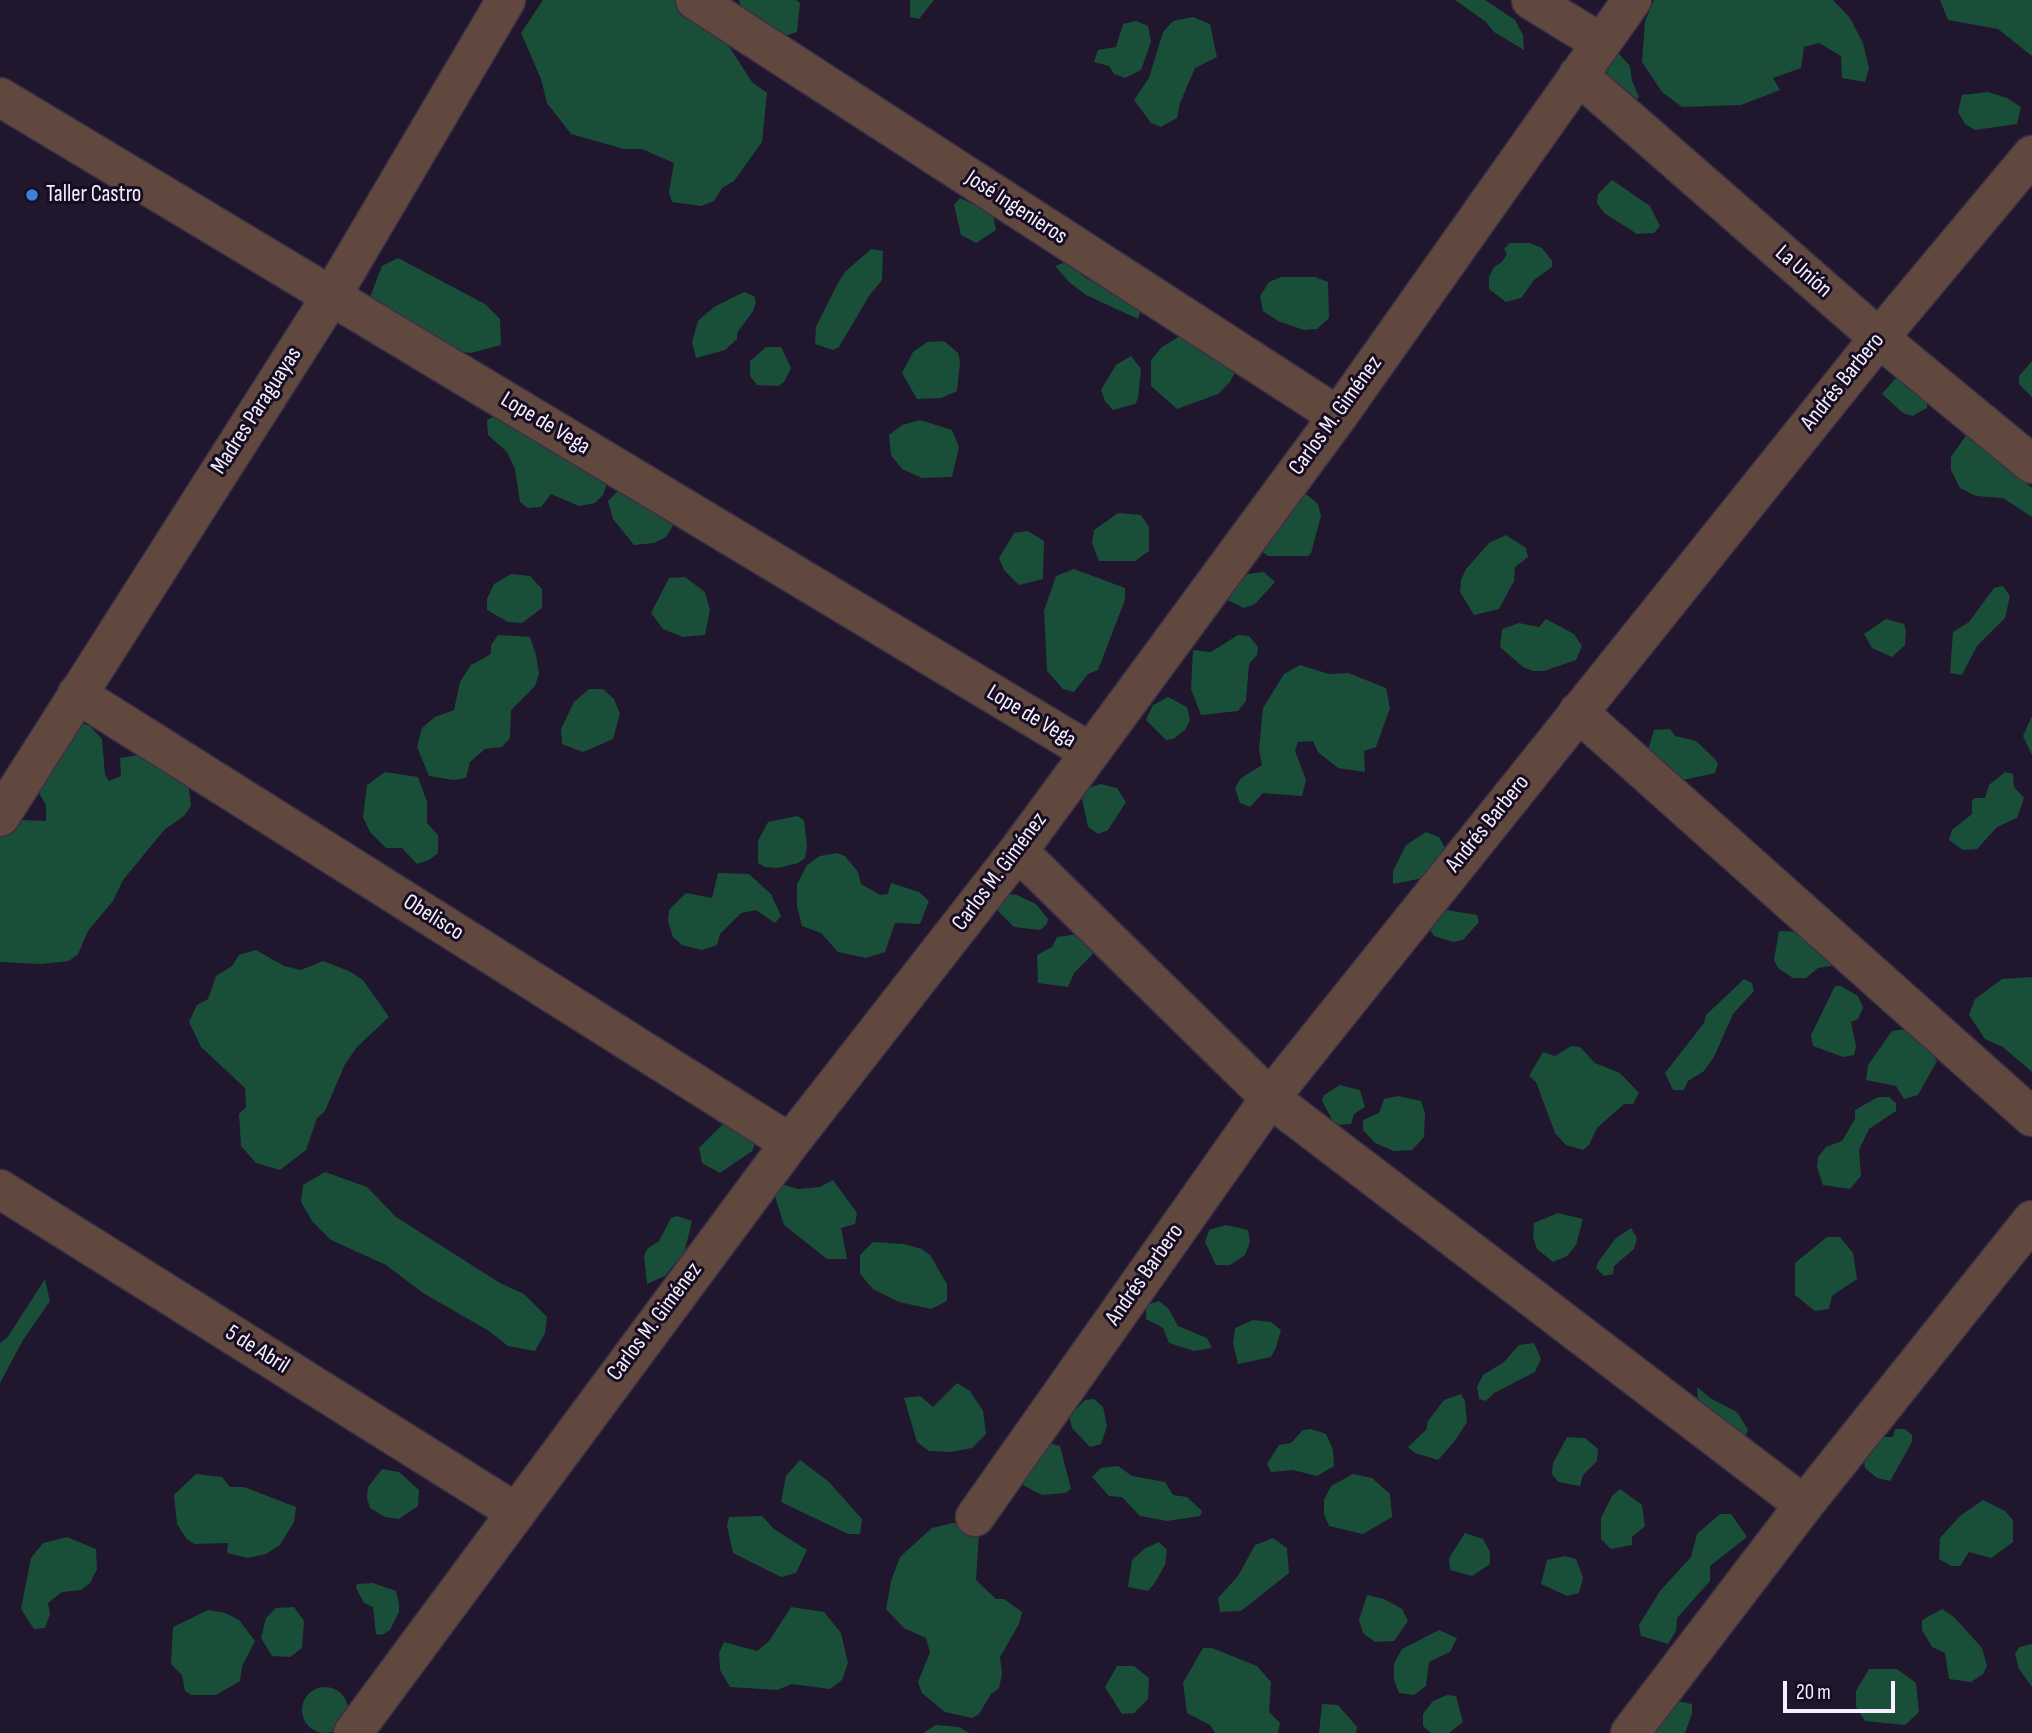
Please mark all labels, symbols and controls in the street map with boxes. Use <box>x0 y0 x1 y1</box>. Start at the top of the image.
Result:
street label: José Ingenieros <box>960 165 1072 251</box>
place label: Taller Castro <box>46 181 141 209</box>
marker: Taller Castro <box>24 187 40 203</box>
street label: La Unión <box>1769 240 1837 304</box>
street label: Andrés Barbero <box>1795 328 1891 436</box>
street label: Madres Paraguayas <box>206 342 308 480</box>
street label: Carlos M. Giménez <box>1283 351 1389 481</box>
street label: Lope de Vega <box>495 387 595 461</box>
street label: Lope de Vega <box>981 680 1081 754</box>
street label: Andrés Barbero <box>1440 770 1536 878</box>
street label: Carlos M. Giménez <box>947 807 1053 937</box>
street label: Obelisco <box>398 889 468 947</box>
street label: Andrés Barbero <box>1100 1219 1190 1331</box>
street label: Carlos M. Giménez <box>602 1257 708 1387</box>
street label: 5 de Abril <box>220 1320 294 1380</box>
scale bar <box>1787 1666 1899 1710</box>
text: 20 m <box>1796 1680 1831 1705</box>

